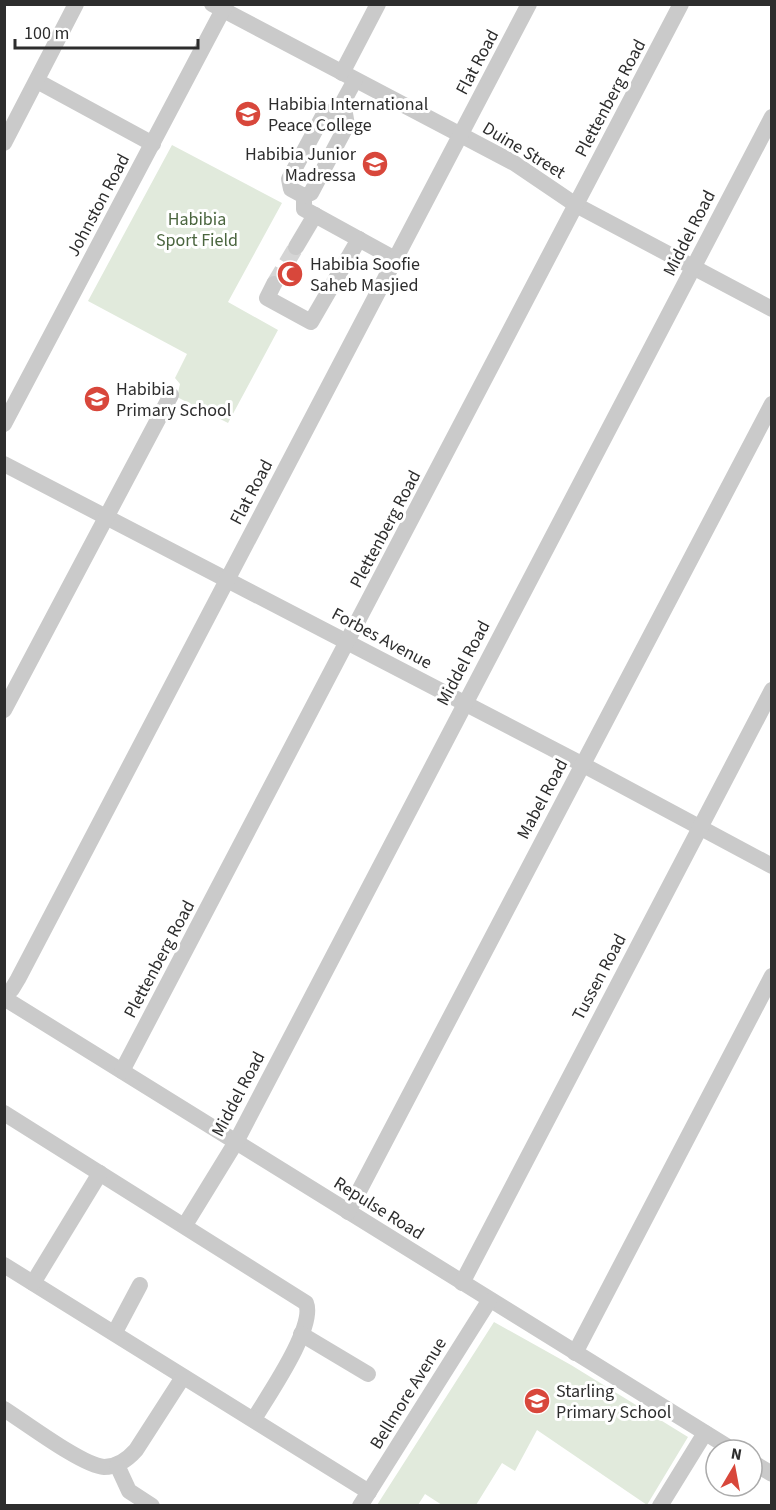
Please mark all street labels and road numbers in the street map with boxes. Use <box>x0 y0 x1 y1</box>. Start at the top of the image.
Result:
street label: Flat Road <box>450 25 505 99</box>
street label: Plettenberg Road <box>569 35 652 162</box>
street label: Duine Street <box>478 116 570 185</box>
street label: Johnston Road <box>61 150 136 261</box>
street label: Middel Road <box>657 186 722 280</box>
street label: Flat Road <box>224 455 279 529</box>
street label: Plettenberg Road <box>344 466 427 593</box>
street label: Forbes Avenue <box>327 602 436 675</box>
street label: Middel Road <box>431 616 496 710</box>
street label: Mabel Road <box>511 755 574 844</box>
street label: Plettenberg Road <box>118 896 201 1023</box>
street label: Tussen Road <box>566 930 633 1025</box>
street label: Middel Road <box>206 1047 271 1141</box>
street label: Repulse Road <box>329 1171 429 1246</box>
street label: Bellmore Avenue <box>364 1333 453 1454</box>

